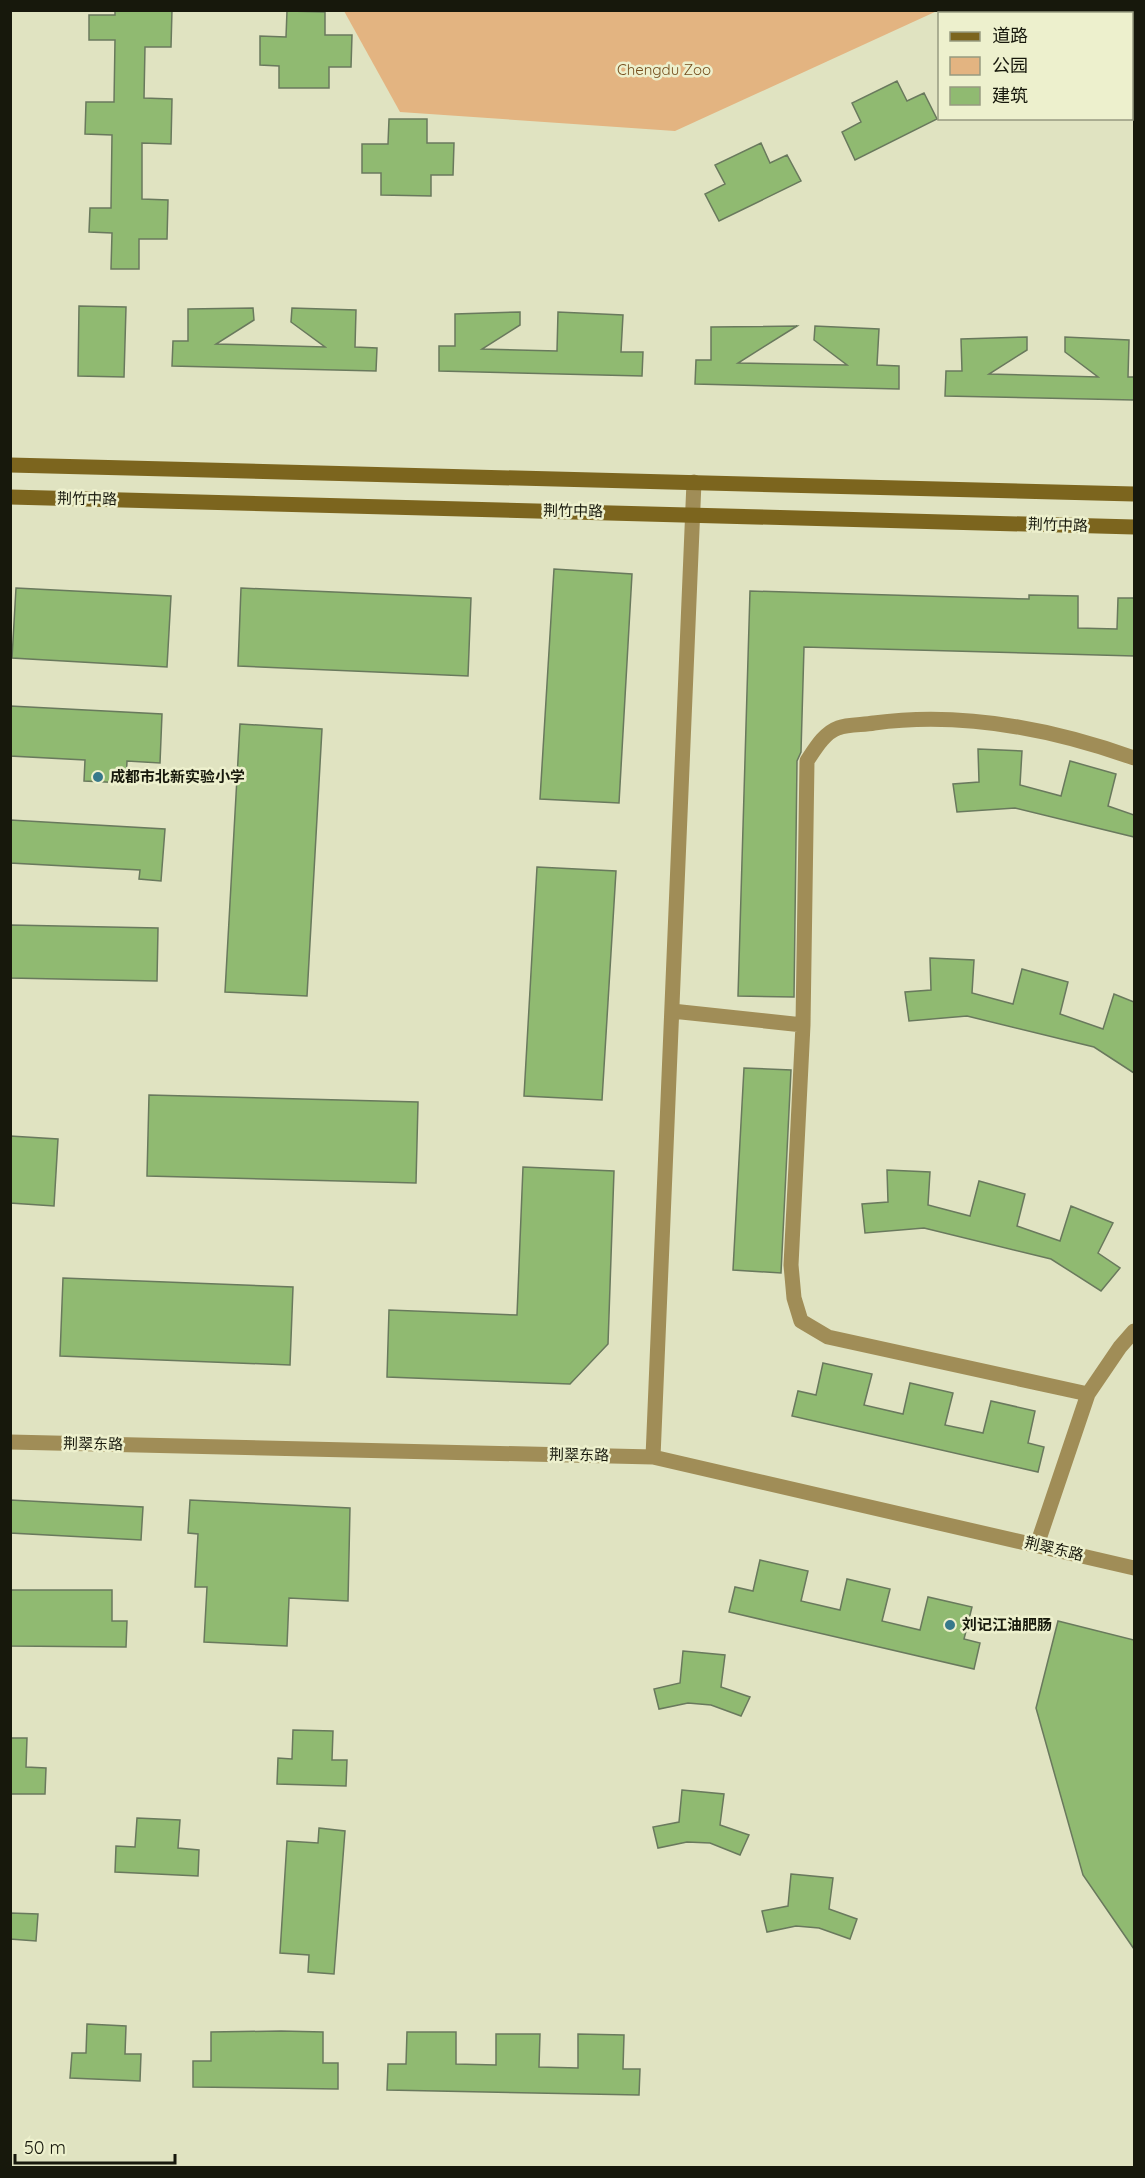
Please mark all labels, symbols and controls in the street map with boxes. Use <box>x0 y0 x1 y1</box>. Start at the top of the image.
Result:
legend <box>938 12 1133 120</box>
text: 道路 <box>992 24 1028 47</box>
text: 公园 <box>992 54 1028 77</box>
park label: Chengdu Zoo <box>617 60 711 79</box>
text: 建筑 <box>992 84 1028 107</box>
street label: 荆竹中路 <box>57 488 117 509</box>
street label: 荆竹中路 <box>543 500 603 521</box>
street label: 荆竹中路 <box>1028 514 1088 535</box>
place label: 成都市北新实验小学 <box>110 767 245 786</box>
marker: 成都市北新实验小学 <box>91 770 105 784</box>
street label: 荆翠东路 <box>63 1433 123 1454</box>
street label: 荆翠东路 <box>549 1444 609 1465</box>
street label: 荆翠东路 <box>1023 1533 1085 1565</box>
place label: 刘记江油肥肠 <box>962 1615 1052 1634</box>
marker: 刘记江油肥肠 <box>943 1618 957 1632</box>
scale bar <box>15 2127 176 2165</box>
text: 50 m <box>24 2136 66 2159</box>

